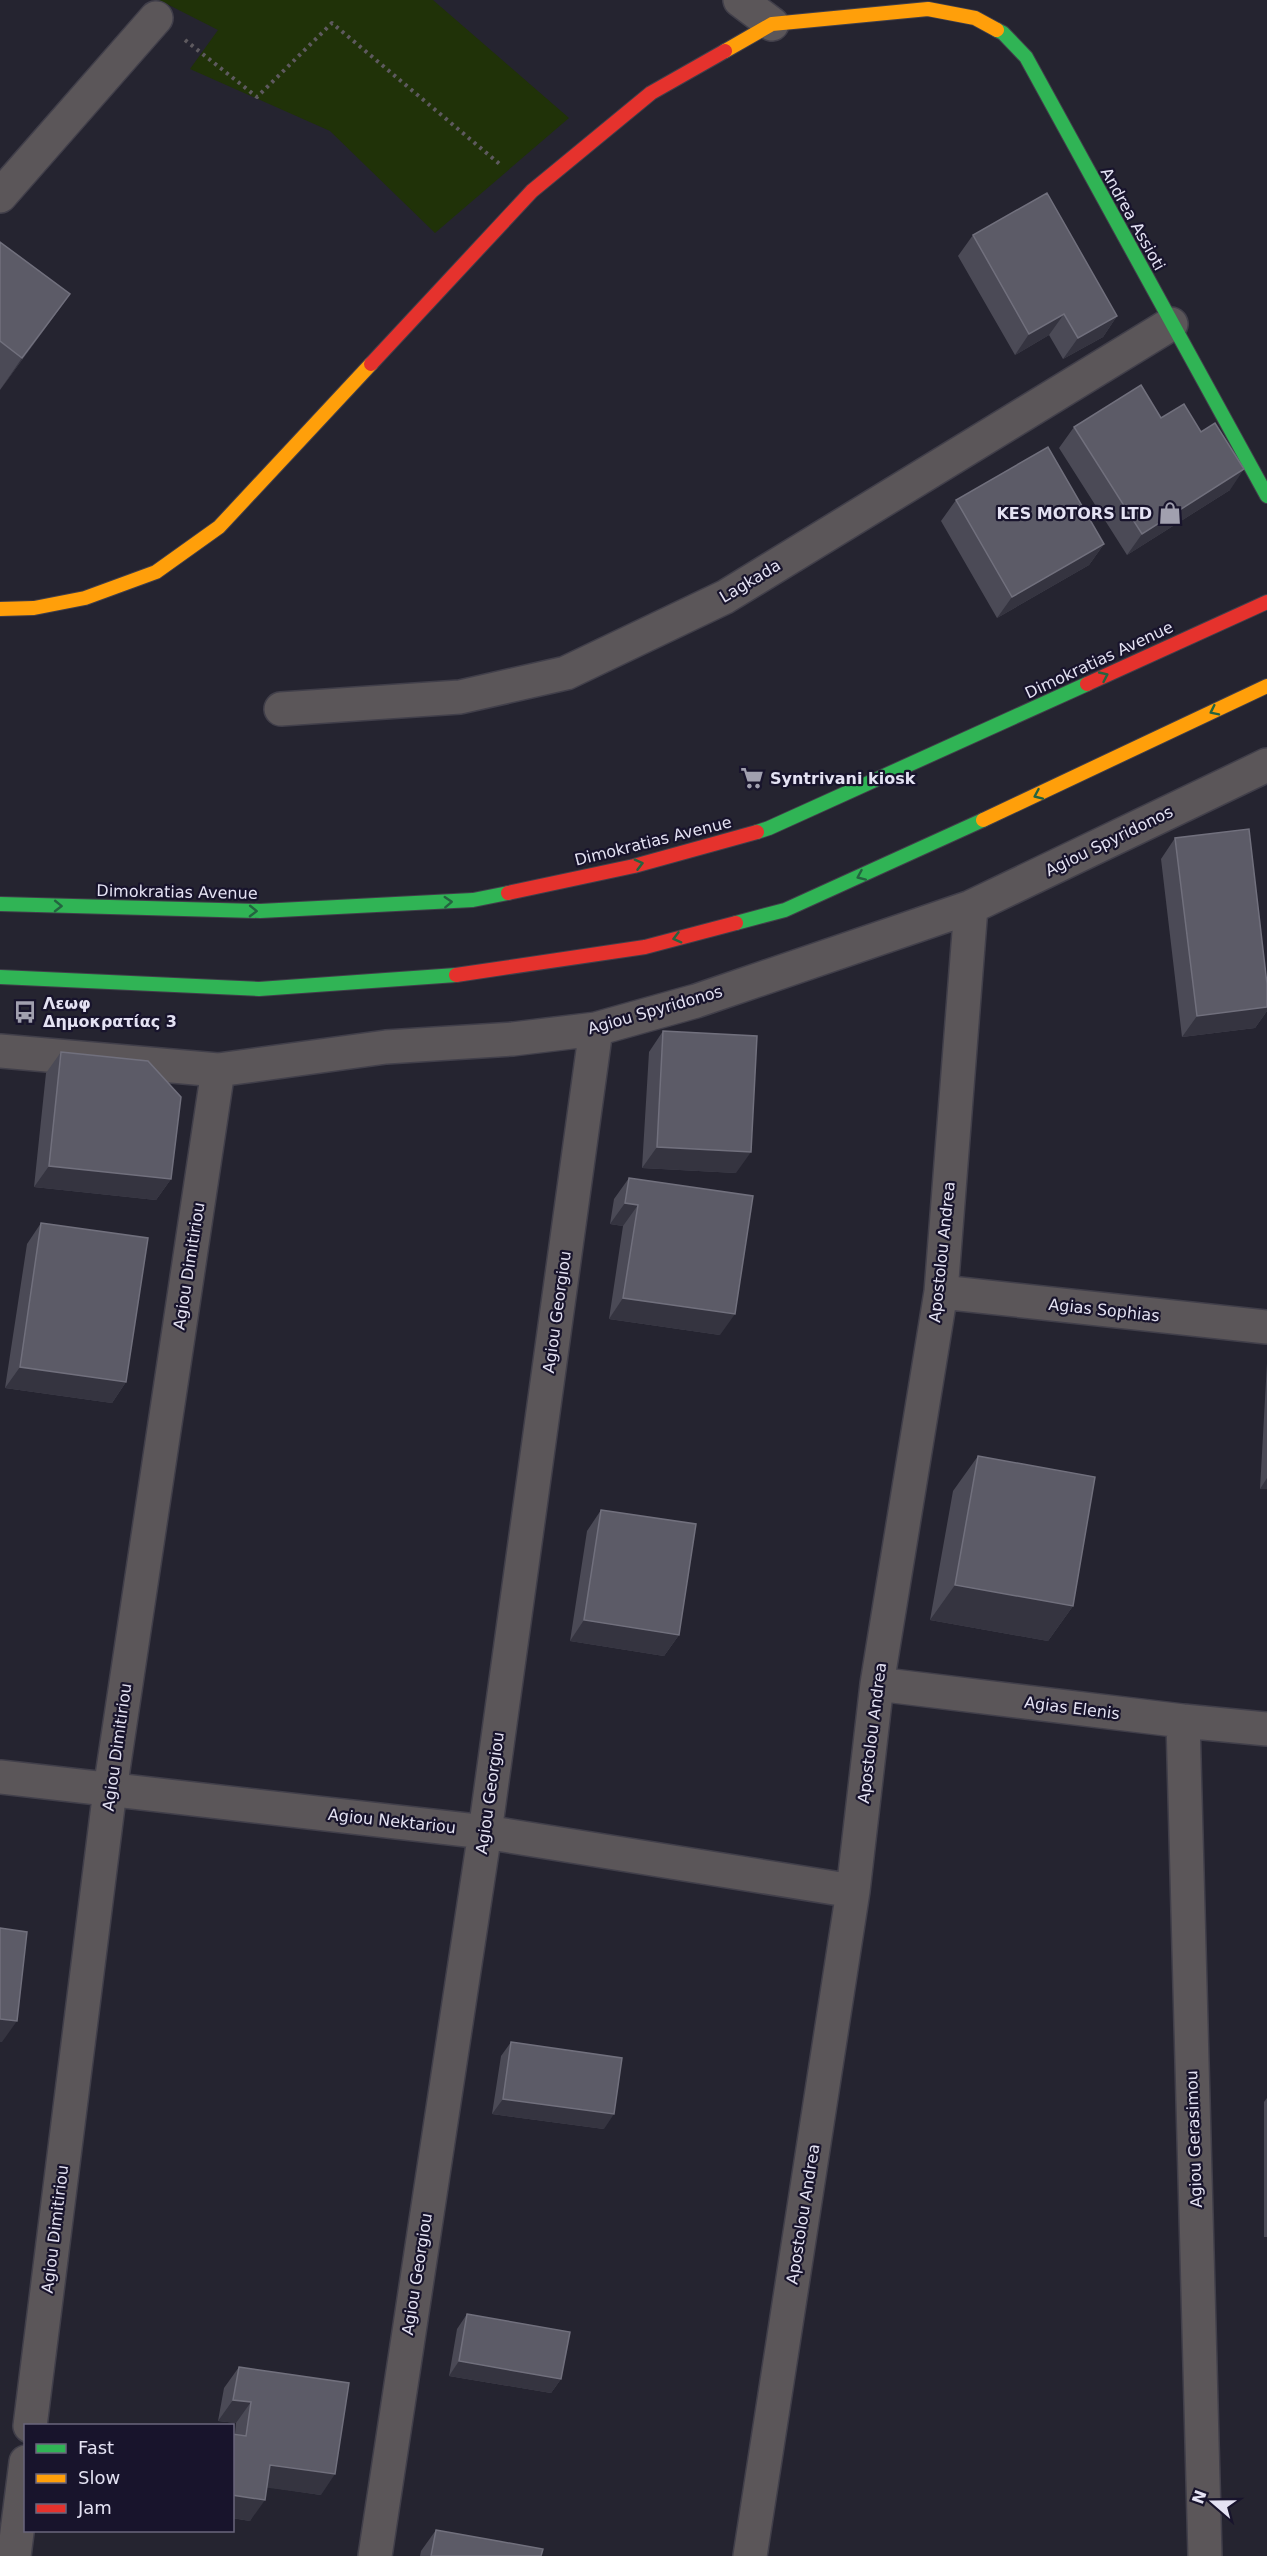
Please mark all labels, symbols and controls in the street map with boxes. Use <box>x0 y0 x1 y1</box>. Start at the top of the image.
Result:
street label: Andrea Assioti <box>1097 164 1169 274</box>
shop icon: KES MOTORS LTD <box>1157 500 1183 526</box>
place label: KES MOTORS LTD <box>996 504 1152 523</box>
street label: Lagkada <box>716 555 784 607</box>
street label: Dimokratias Avenue <box>1022 617 1176 703</box>
one-way arrow <box>1098 671 1109 683</box>
one-way arrow <box>1210 704 1221 716</box>
supermarket icon: Syntrivani kiosk <box>739 765 765 791</box>
place label: Syntrivani kiosk <box>770 769 916 788</box>
one-way arrow <box>1034 788 1045 800</box>
street label: Agiou Spyridonos <box>1042 802 1176 880</box>
street label: Dimokratias Avenue <box>573 812 733 870</box>
one-way arrow <box>634 859 644 872</box>
one-way arrow <box>856 869 867 881</box>
street label: Dimokratias Avenue <box>96 881 258 903</box>
one-way arrow <box>444 895 453 908</box>
one-way arrow <box>54 900 63 912</box>
one-way arrow <box>249 904 258 917</box>
one-way arrow <box>672 931 682 944</box>
street label: Agiou Spyridonos <box>585 982 725 1038</box>
place label: Λεωφ Δημοκρατίας 3 <box>43 994 177 1031</box>
bus stop icon: Λεωφ Δημοκρατίας 3 <box>12 999 38 1025</box>
street label: Apostolou Andrea <box>925 1180 959 1324</box>
street label: Agiou Dimitiriou <box>170 1201 208 1331</box>
street label: Agiou Georgiou <box>539 1250 575 1374</box>
street label: Agias Sophias <box>1048 1295 1160 1325</box>
street label: Apostolou Andrea <box>854 1661 890 1805</box>
street label: Agiou Dimitiriou <box>99 1682 135 1812</box>
street label: Agias Elenis <box>1023 1693 1121 1723</box>
street label: Agiou Georgiou <box>472 1731 508 1855</box>
street label: Agiou Nektariou <box>327 1805 457 1837</box>
street label: Agiou Gerasimou <box>1182 2070 1206 2208</box>
street label: Apostolou Andrea <box>783 2142 823 2286</box>
street label: Agiou Dimitiriou <box>38 2164 72 2294</box>
street label: Agiou Georgiou <box>398 2212 436 2336</box>
legend <box>24 2424 234 2532</box>
text: Fast <box>78 2437 114 2458</box>
text: Slow <box>78 2467 120 2488</box>
north arrow <box>1183 2472 1243 2532</box>
text: N <box>1188 2487 1211 2507</box>
text: Jam <box>77 2497 112 2518</box>

